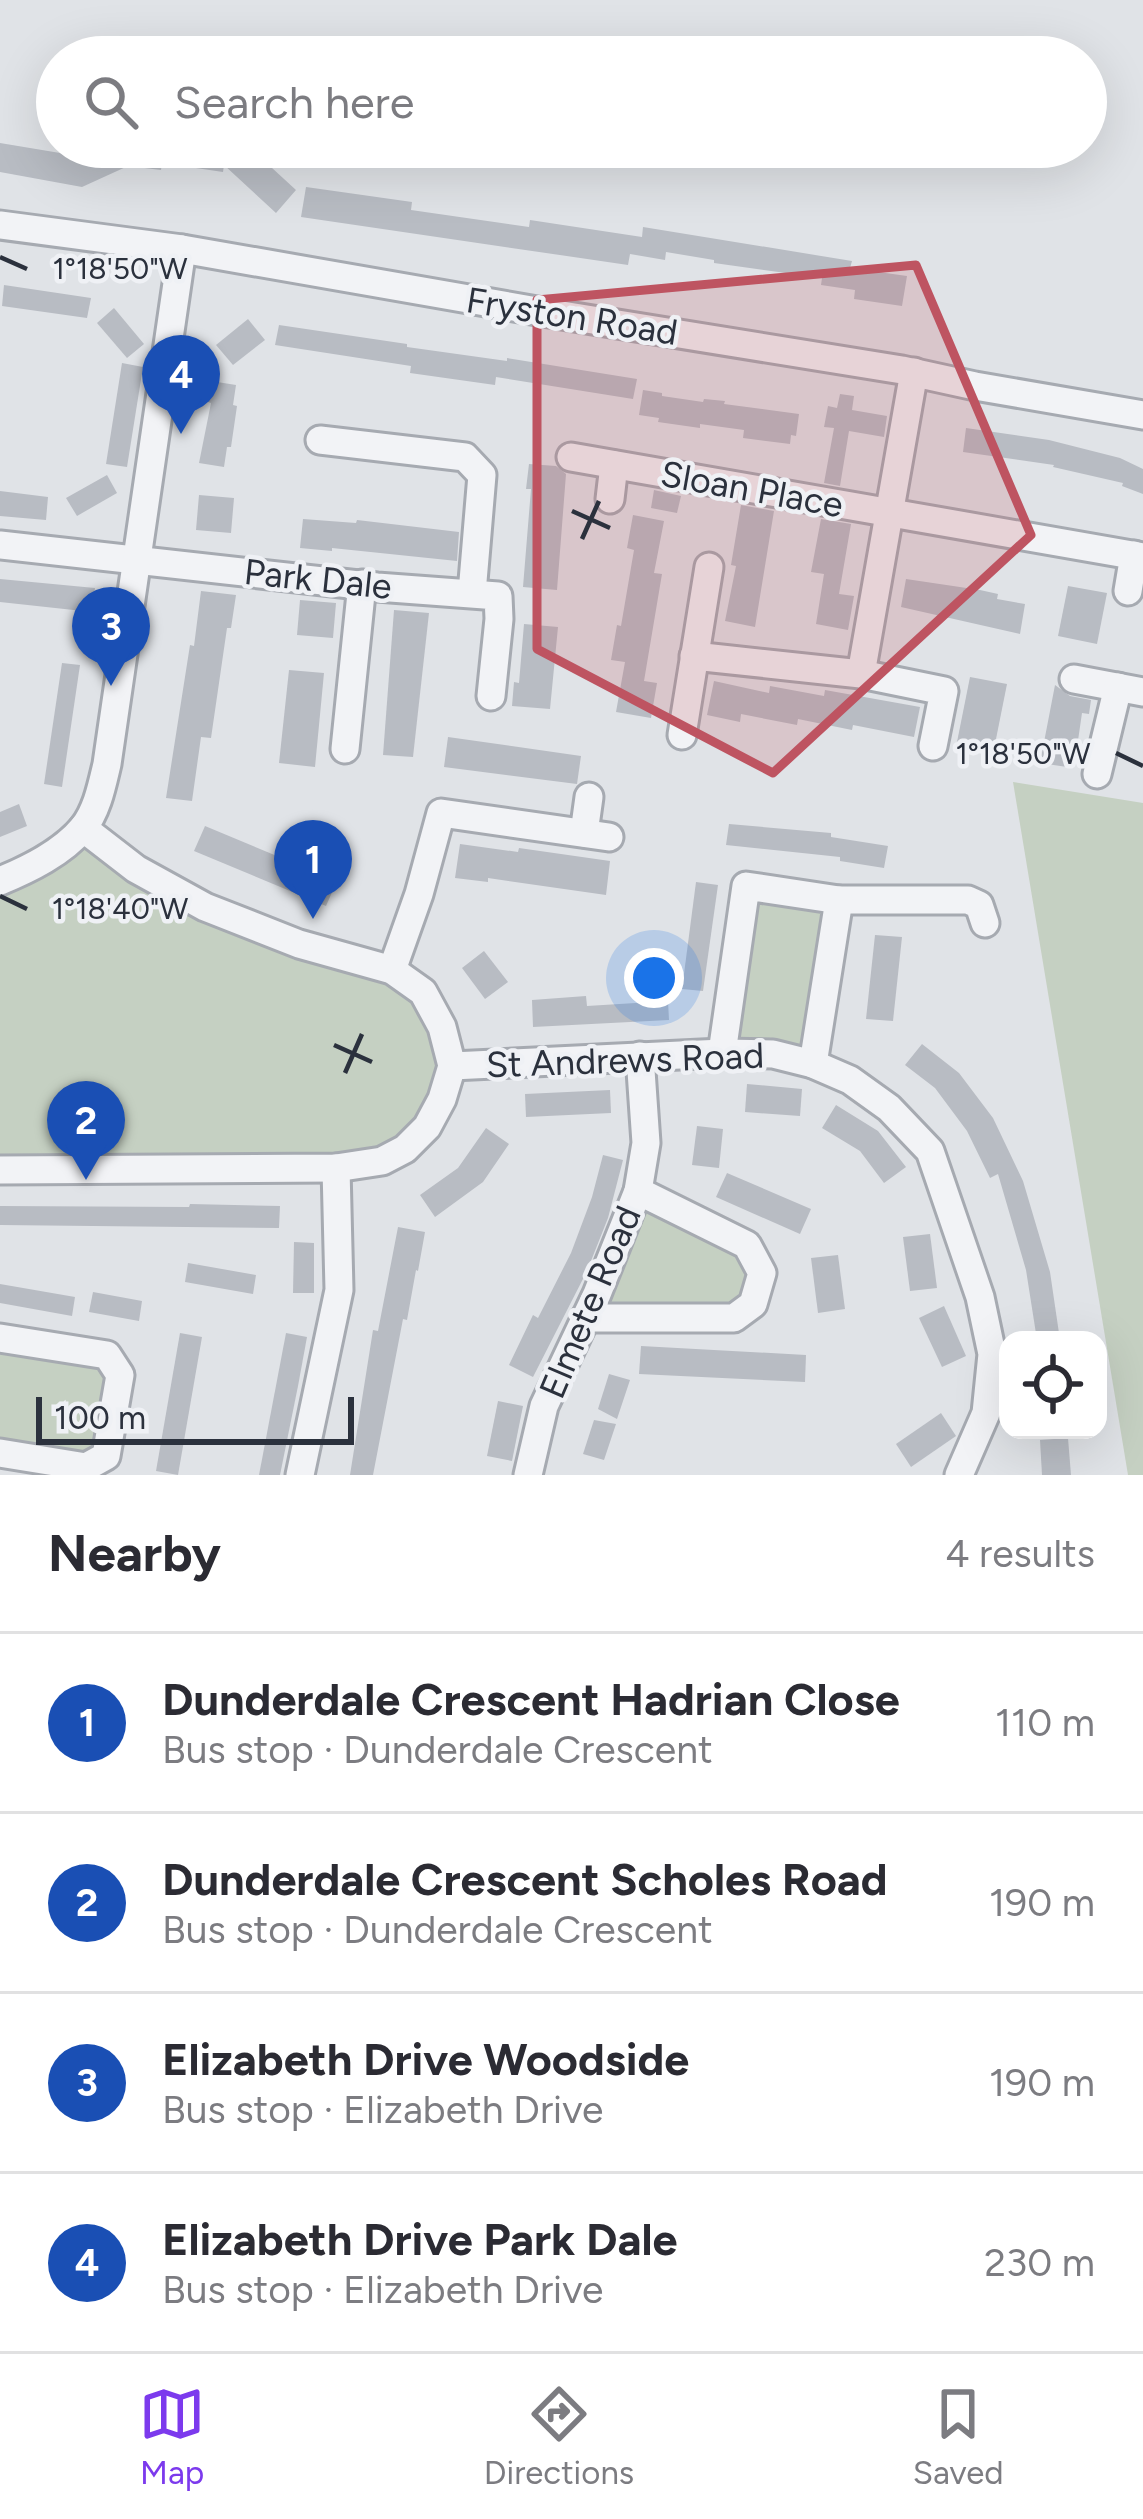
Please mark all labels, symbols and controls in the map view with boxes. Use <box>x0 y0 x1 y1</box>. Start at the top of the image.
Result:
search box <box>36 36 1107 168</box>
icon: search <box>78 69 144 135</box>
text: Search here <box>174 75 414 129</box>
text: 1°18'50"W <box>52 250 188 287</box>
street label: Fryston Road <box>463 278 681 354</box>
pin: 4 <box>142 335 220 434</box>
street label: Sloan Place <box>657 452 847 526</box>
street label: Park Dale <box>242 550 394 608</box>
pin: 3 <box>72 587 150 686</box>
text: 1°18'50"W <box>955 735 1091 772</box>
pin: 1 <box>274 820 352 919</box>
text: 1°18'40"W <box>52 890 188 927</box>
your location <box>624 948 684 1008</box>
street label: St Andrews Road <box>485 1034 765 1086</box>
pin: 2 <box>47 1081 125 1180</box>
street label: Elmete Road <box>530 1199 650 1405</box>
map controls <box>999 1331 1107 1439</box>
button: locate <box>999 1331 1107 1439</box>
scale bar <box>36 1391 354 1444</box>
text: 100 m <box>54 1398 146 1437</box>
text: Nearby <box>48 1523 221 1584</box>
text: 4 results <box>945 1530 1095 1577</box>
text: Dunderdale Crescent Hadrian Close <box>162 1672 900 1726</box>
text: 1 <box>79 1699 95 1746</box>
text: 110 m <box>995 1699 1095 1746</box>
text: Bus stop · Dunderdale Crescent <box>162 1726 713 1773</box>
text: Dunderdale Crescent Scholes Road <box>162 1852 888 1906</box>
text: 2 <box>76 1879 98 1926</box>
text: 190 m <box>989 1879 1095 1926</box>
text: Bus stop · Dunderdale Crescent <box>162 1906 713 1953</box>
text: Elizabeth Drive Woodside <box>162 2032 689 2086</box>
text: 3 <box>76 2059 98 2106</box>
text: 190 m <box>989 2059 1095 2106</box>
text: Bus stop · Elizabeth Drive <box>162 2086 603 2133</box>
text: Elizabeth Drive Park Dale <box>162 2212 677 2266</box>
text: 4 <box>75 2239 99 2286</box>
text: 230 m <box>984 2239 1095 2286</box>
text: Bus stop · Elizabeth Drive <box>162 2266 603 2313</box>
tab: Map <box>139 2381 205 2492</box>
tab: Directions <box>484 2381 634 2492</box>
tab: Saved <box>913 2381 1004 2492</box>

